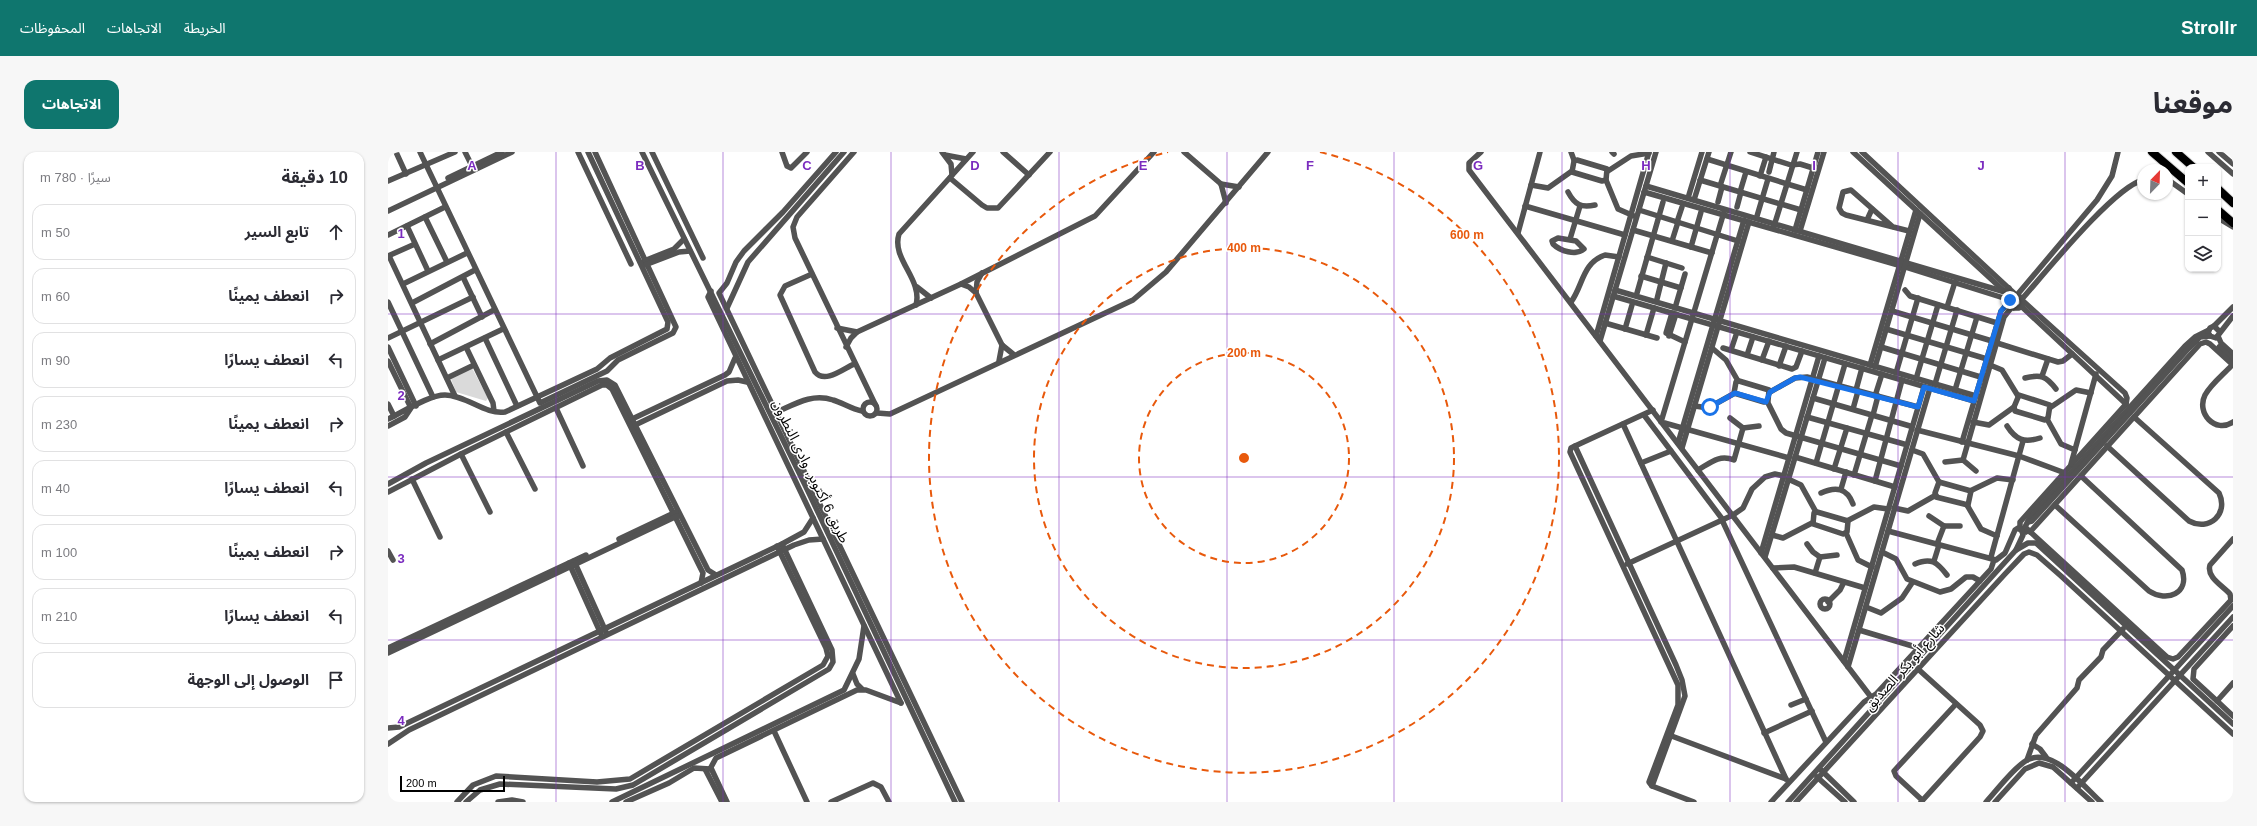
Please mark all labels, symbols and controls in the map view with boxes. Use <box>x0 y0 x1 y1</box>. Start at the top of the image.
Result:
text: Strollr <box>2181 17 2237 38</box>
text: المحفوظات <box>20 20 85 36</box>
text: الاتجاهات <box>107 20 162 36</box>
text: الخريطة <box>184 20 226 36</box>
button: الاتجاهات <box>24 80 119 129</box>
text: موقعنا <box>2153 88 2233 119</box>
text: A <box>467 158 477 173</box>
text: B <box>635 158 645 173</box>
text: C <box>802 158 812 173</box>
text: D <box>970 158 980 173</box>
text: E <box>1139 158 1148 173</box>
text: F <box>1306 158 1314 173</box>
text: G <box>1473 158 1483 173</box>
text: H <box>1641 158 1651 173</box>
text: I <box>1812 158 1816 173</box>
text: J <box>1977 158 1985 173</box>
north arrow <box>2137 164 2173 200</box>
map controls <box>2185 164 2221 272</box>
button: + <box>2185 164 2221 200</box>
text: 10 دقيقة <box>282 168 348 187</box>
text: سيرًا · 780 m <box>40 170 111 185</box>
button: − <box>2185 200 2221 236</box>
icon: ahead <box>325 221 347 243</box>
text: تابع السير <box>245 223 309 240</box>
text: 50 m <box>41 225 70 240</box>
text: 1 <box>397 226 405 241</box>
text: 600 m <box>1450 228 1484 242</box>
button: layers <box>2185 236 2221 272</box>
text: 400 m <box>1227 241 1261 255</box>
icon: right <box>325 285 347 307</box>
text: انعطف يمينًا <box>228 287 309 304</box>
text: 60 m <box>41 289 70 304</box>
route end <box>2001 291 2019 309</box>
text: 200 m <box>1227 346 1261 360</box>
icon: left <box>325 349 347 371</box>
text: انعطف يسارًا <box>224 351 309 368</box>
text: 90 m <box>41 353 70 368</box>
text: 2 <box>397 388 405 403</box>
street label: طريق 6 أكتوبر, وادى النطرون <box>767 396 853 546</box>
route start <box>1701 398 1719 416</box>
icon: right <box>325 413 347 435</box>
text: انعطف يمينًا <box>228 415 309 432</box>
text: 230 m <box>41 417 77 432</box>
centre of rings <box>1237 451 1251 465</box>
icon: left <box>325 477 347 499</box>
text: انعطف يسارًا <box>224 479 309 496</box>
text: 40 m <box>41 481 70 496</box>
icon: right <box>325 541 347 563</box>
text: انعطف يمينًا <box>228 543 309 560</box>
text: 100 m <box>41 545 77 560</box>
text: 3 <box>397 551 405 566</box>
icon: left <box>325 605 347 627</box>
text: انعطف يسارًا <box>224 607 309 624</box>
text: 210 m <box>41 609 77 624</box>
street label: شارع أبو بكر الصديق <box>1860 619 1950 716</box>
icon: arrive <box>325 669 347 691</box>
text: الوصول إلى الوجهة <box>187 671 309 688</box>
text: 4 <box>397 713 405 728</box>
scale bar <box>400 774 505 793</box>
text: 200 m <box>406 777 437 789</box>

